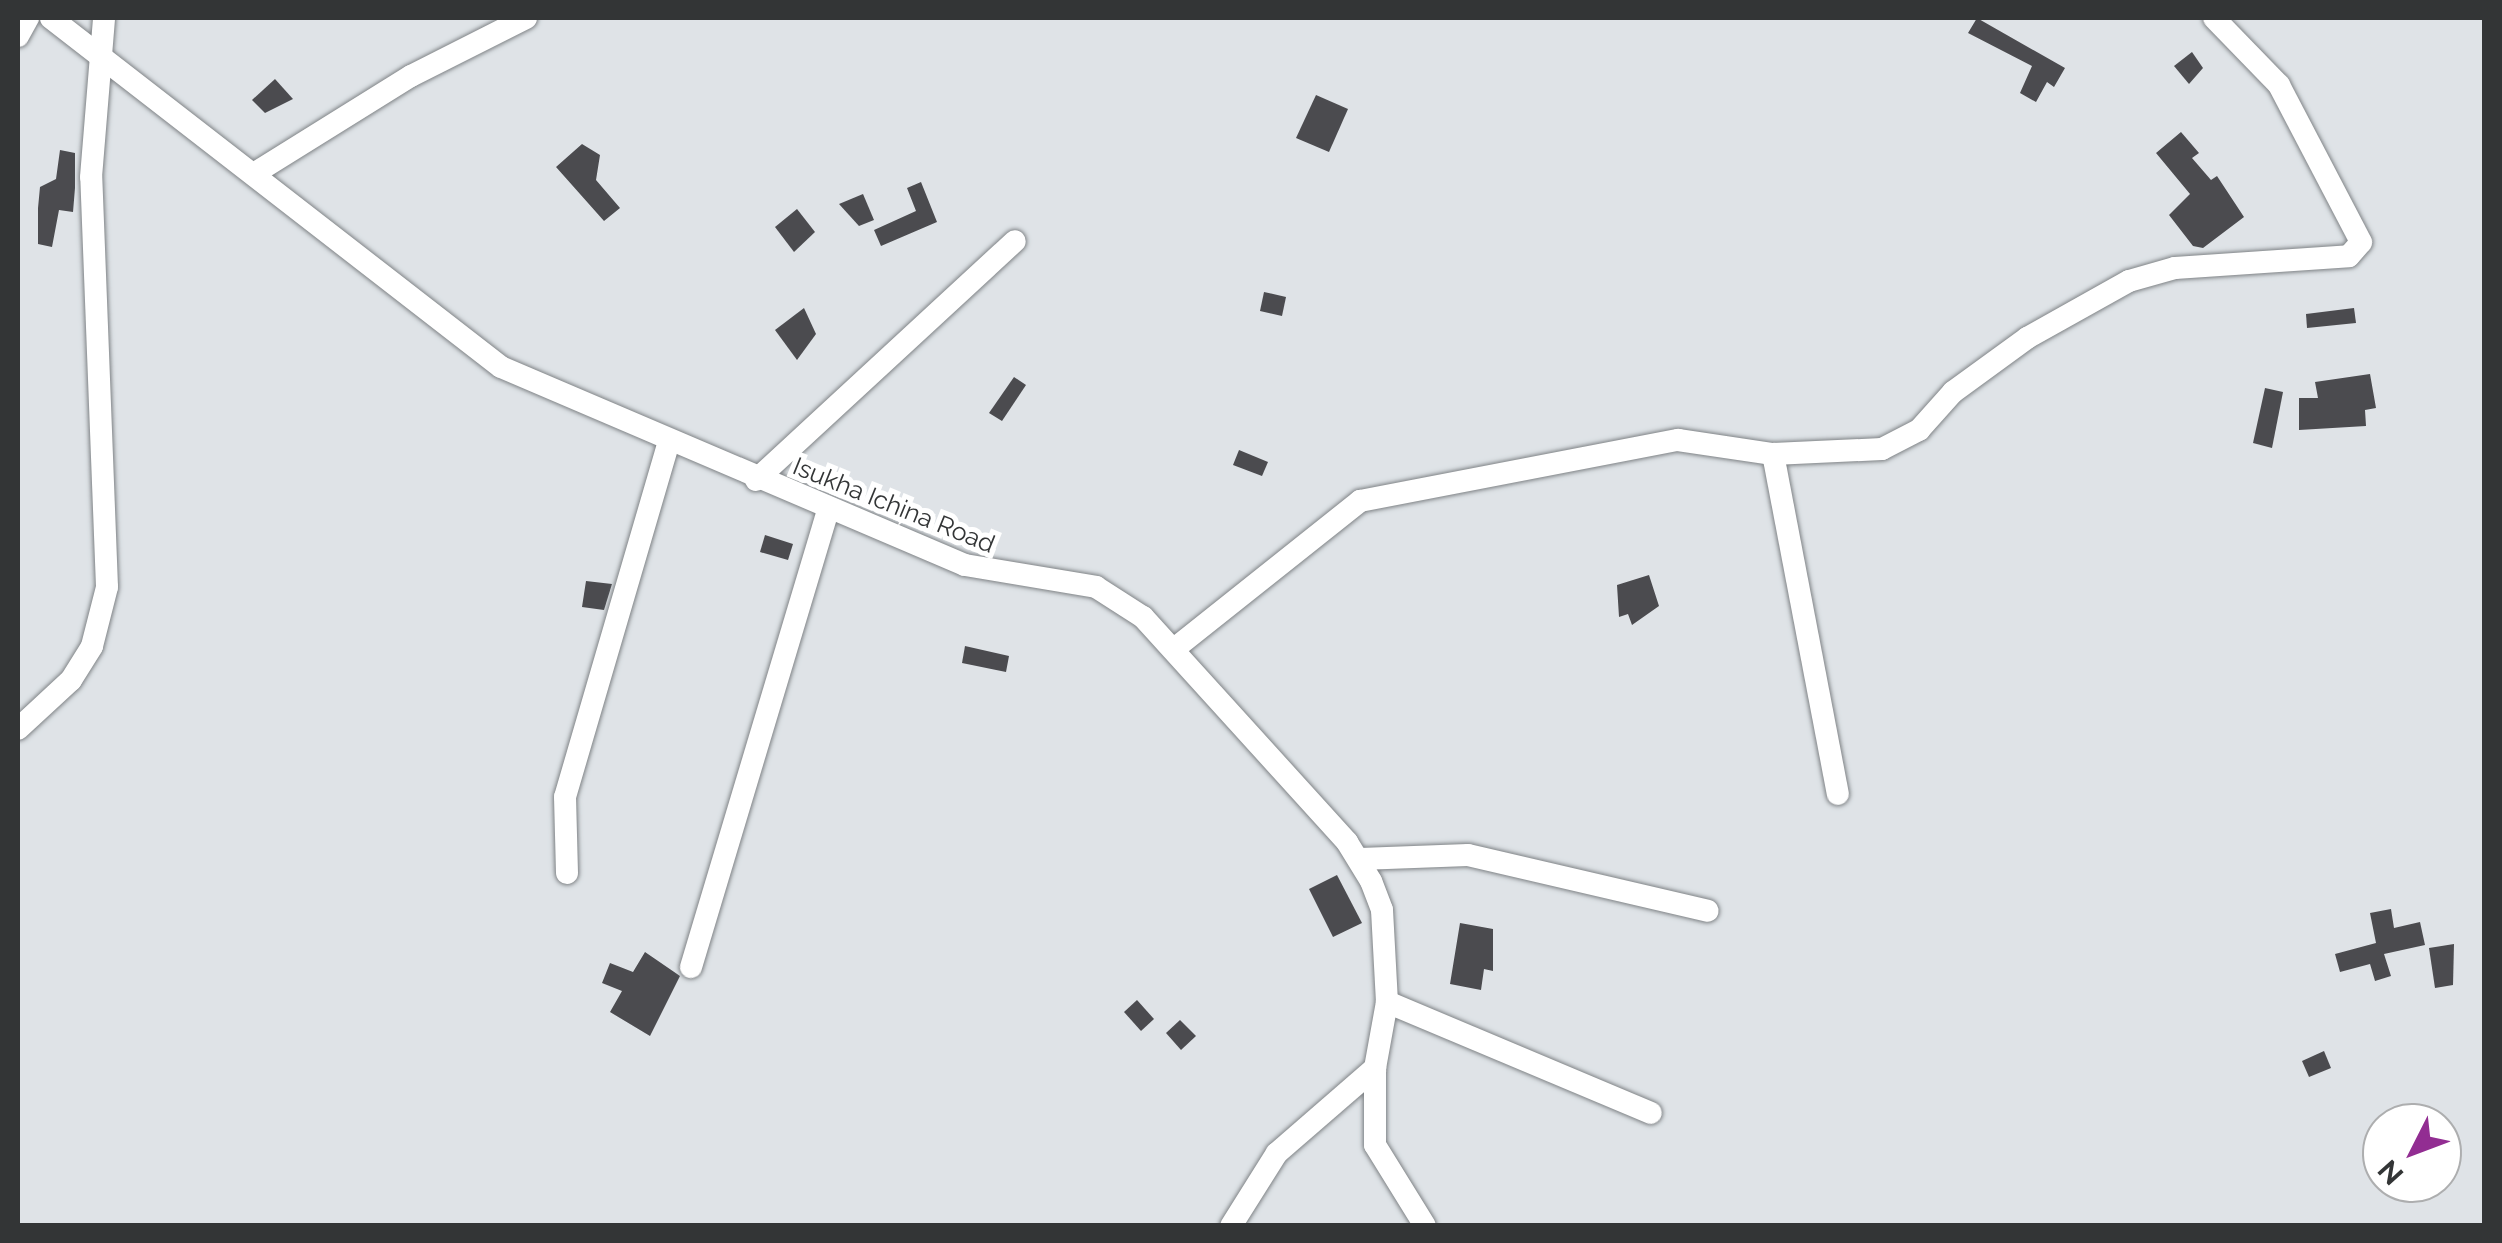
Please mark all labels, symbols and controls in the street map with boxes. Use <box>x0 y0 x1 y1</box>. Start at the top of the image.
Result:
street label: Isukha Ichina Road <box>789 451 999 559</box>
north arrow <box>2362 1103 2462 1203</box>
text: N <box>2371 1153 2410 1191</box>

